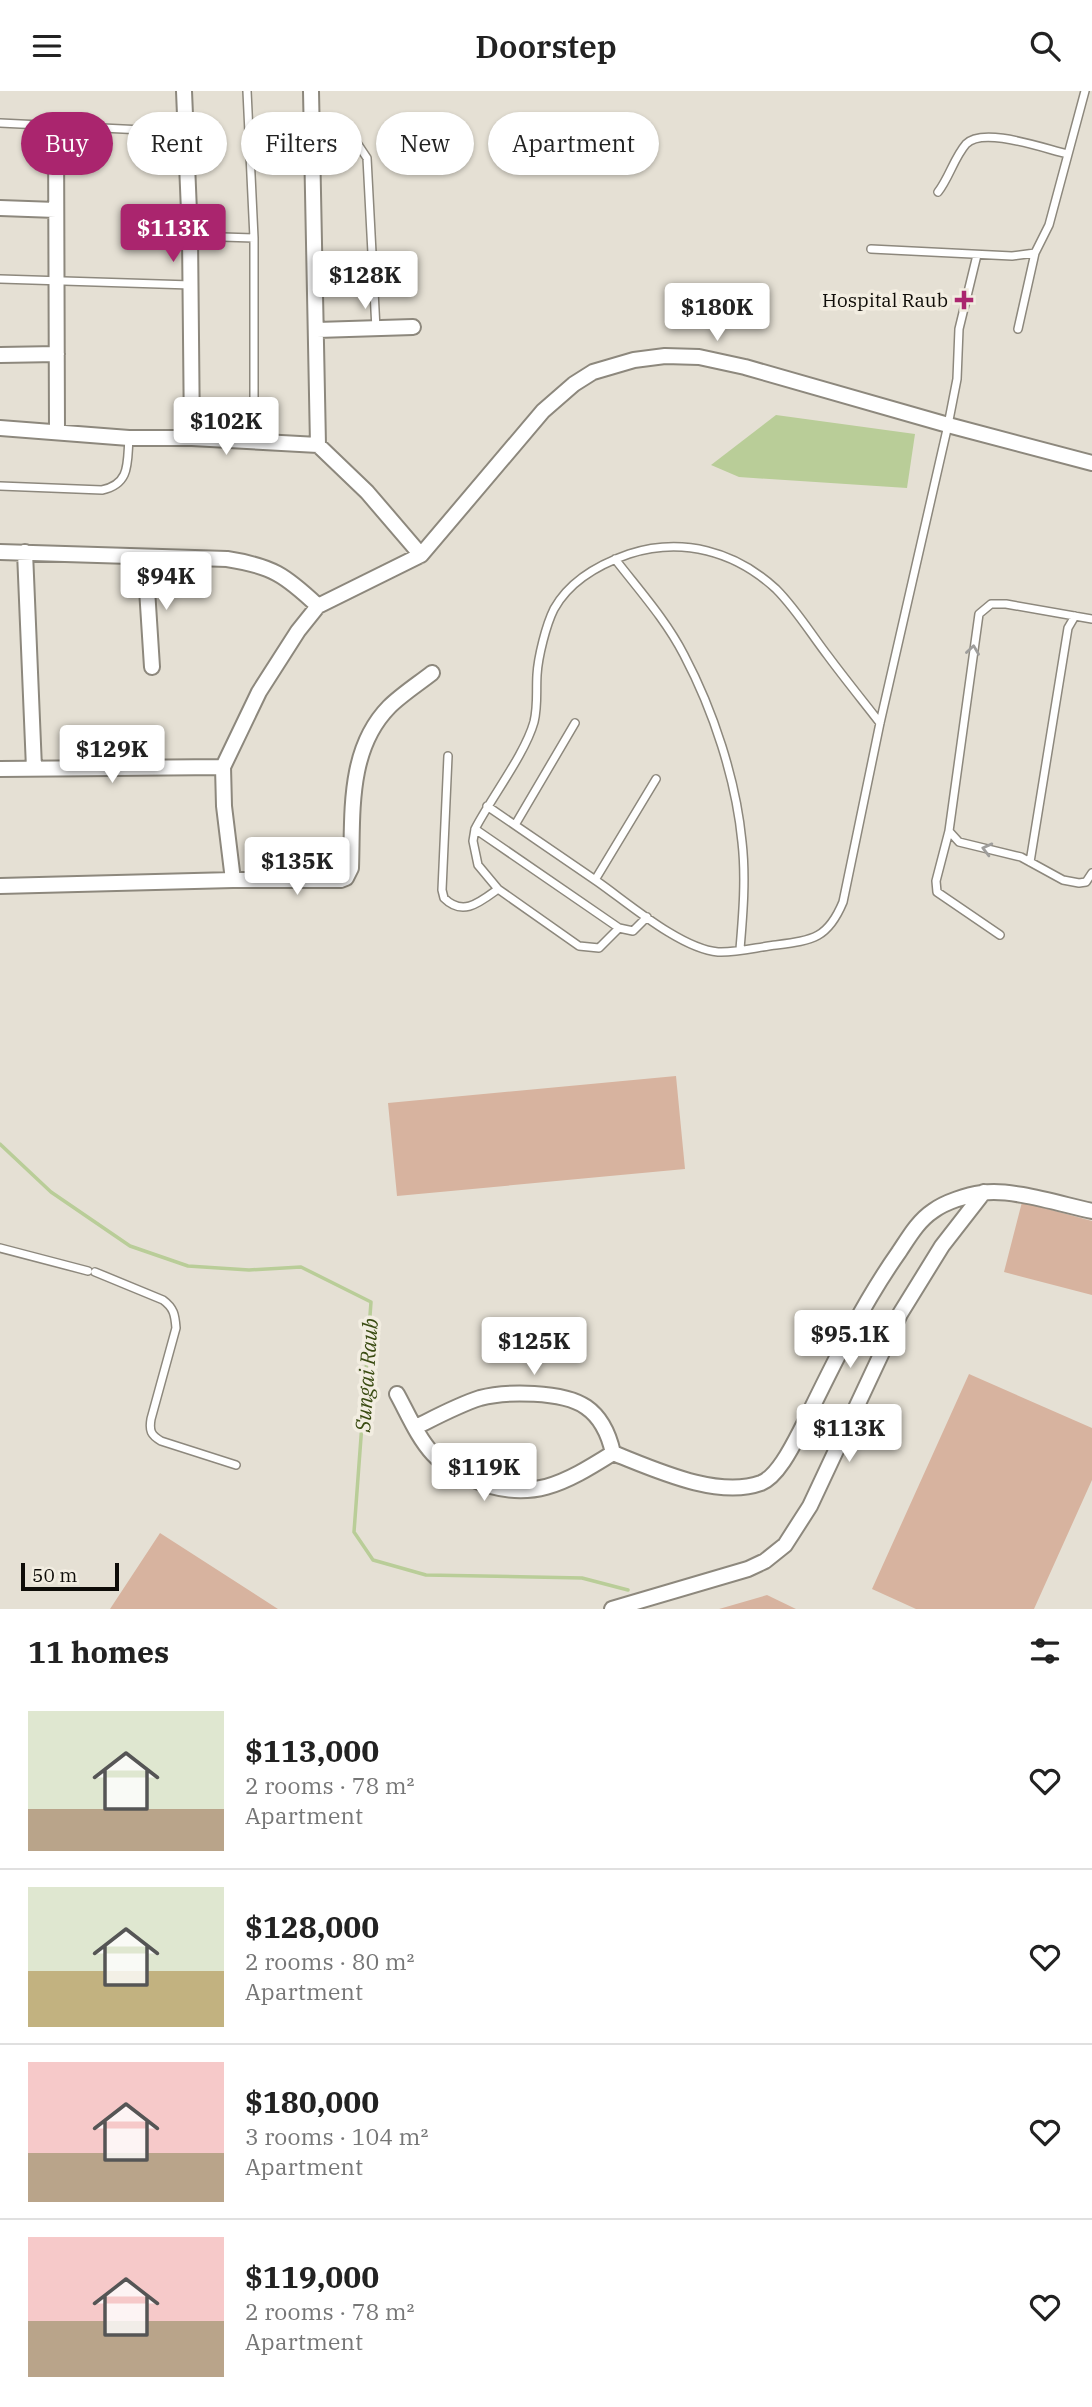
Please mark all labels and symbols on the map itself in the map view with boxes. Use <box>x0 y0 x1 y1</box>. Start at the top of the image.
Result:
pin: $113K <box>124 205 222 264</box>
pin: $128K <box>316 251 414 311</box>
pin: $180K <box>668 283 766 343</box>
place label: Hospital Raub <box>822 288 948 312</box>
marker: Hospital Raub <box>954 290 974 310</box>
pin: $102K <box>177 397 275 457</box>
pin: $94K <box>125 553 207 612</box>
one-way arrow <box>965 644 980 655</box>
pin: $129K <box>63 725 161 785</box>
pin: $135K <box>248 837 346 897</box>
one-way arrow <box>981 843 993 857</box>
pin: $95.1K <box>793 1311 907 1370</box>
water label: Sungai Raub <box>348 1317 384 1434</box>
pin: $125K <box>485 1317 583 1377</box>
pin: $113K <box>800 1405 898 1464</box>
pin: $119K <box>435 1443 533 1503</box>
scale bar <box>21 1560 119 1592</box>

